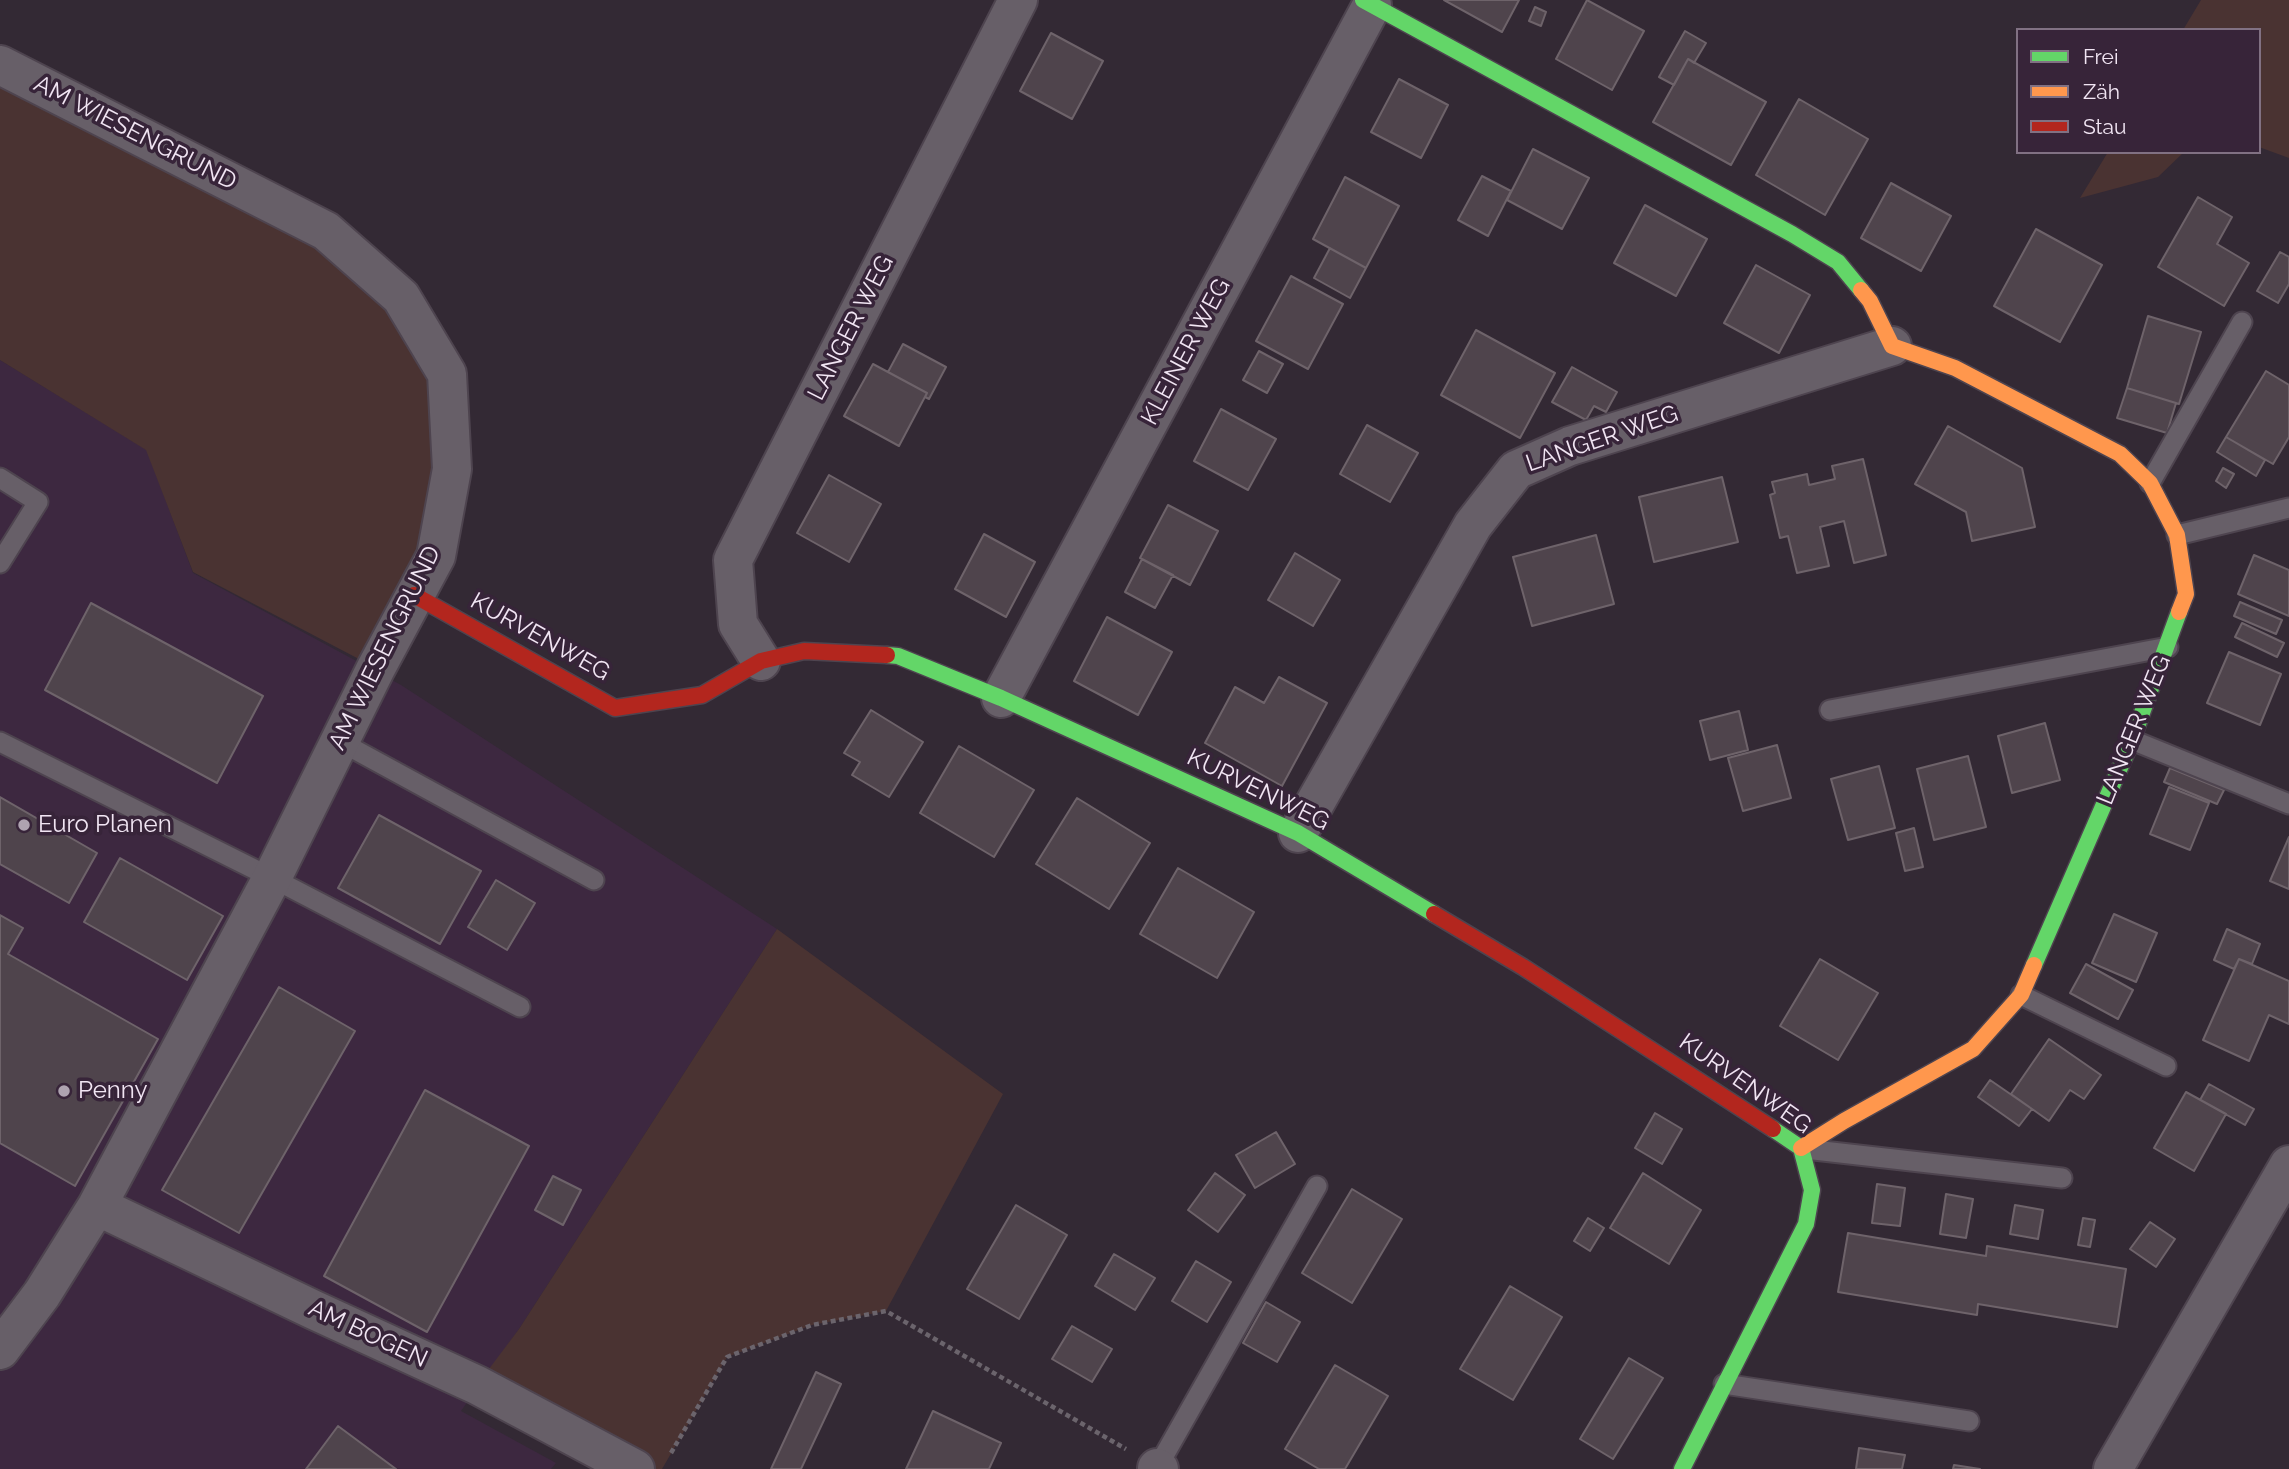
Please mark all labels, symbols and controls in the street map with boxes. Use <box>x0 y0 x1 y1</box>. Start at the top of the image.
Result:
legend <box>2016 28 2261 154</box>
text: Frei <box>2083 44 2119 69</box>
street label: AM WIESENGRUND <box>29 69 241 197</box>
text: Zäh <box>2083 79 2120 104</box>
text: Stau <box>2083 114 2127 139</box>
street label: LANGER WEG <box>802 251 900 405</box>
street label: KLEINER WEG <box>1135 274 1237 430</box>
street label: LANGER WEG <box>1522 400 1682 478</box>
street label: AM WIESENGRUND <box>323 541 447 755</box>
street label: KURVENWEG <box>465 587 615 687</box>
street label: LANGER WEG <box>2091 651 2177 809</box>
street label: KURVENWEG <box>1182 743 1334 837</box>
place label: Euro Planen <box>38 811 172 839</box>
marker: Euro Planen <box>16 817 32 833</box>
street label: KURVENWEG <box>1673 1028 1817 1140</box>
place label: Penny <box>78 1077 148 1105</box>
marker: Penny <box>56 1083 72 1099</box>
street label: AM BOGEN <box>304 1294 432 1374</box>

